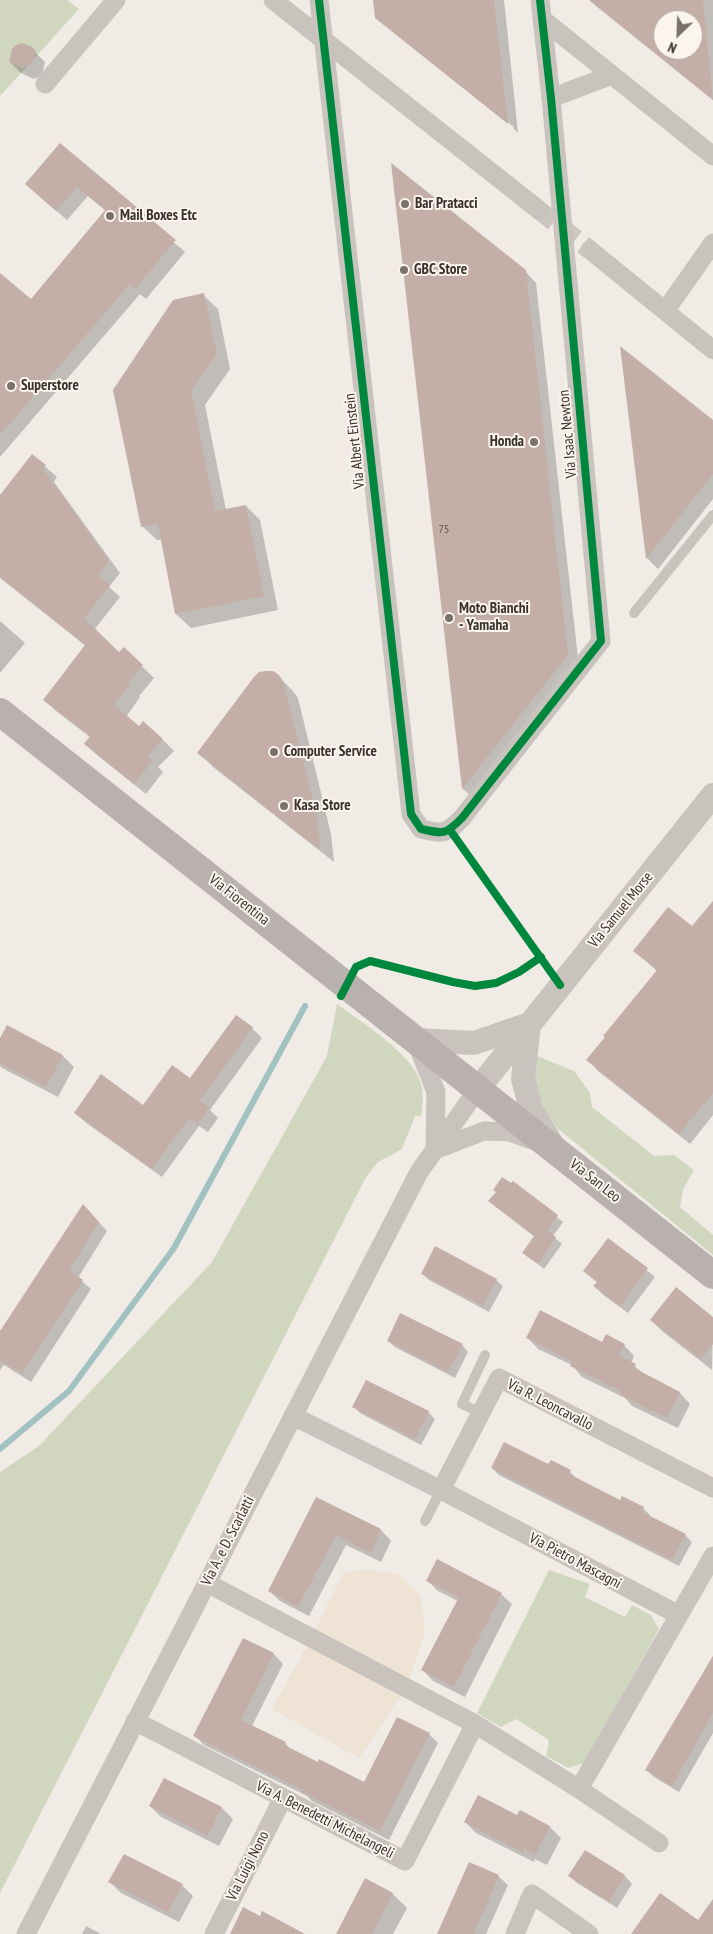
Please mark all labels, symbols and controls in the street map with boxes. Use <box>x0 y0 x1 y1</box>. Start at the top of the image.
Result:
north arrow <box>653 10 703 60</box>
text: N <box>665 38 679 58</box>
place label: Bar Pratacci <box>415 195 478 213</box>
marker: Bar Pratacci <box>399 198 411 210</box>
place label: Mail Boxes Etc <box>120 207 197 225</box>
marker: Mail Boxes Etc <box>104 210 116 222</box>
place label: GBC Store <box>414 261 467 279</box>
marker: GBC Store <box>398 264 410 276</box>
place label: Superstore <box>21 377 79 395</box>
marker: Superstore <box>5 380 17 392</box>
street label: Via Isaac Newton <box>555 389 581 479</box>
street label: Via Albert Einstein <box>341 392 369 490</box>
place label: Honda <box>490 433 524 451</box>
marker: Honda <box>528 436 540 448</box>
house number: 75 <box>439 523 449 537</box>
place label: Moto Bianchi - Yamaha <box>459 600 529 635</box>
marker: Moto Bianchi - Yamaha <box>443 612 455 624</box>
place label: Computer Service <box>284 743 377 761</box>
marker: Computer Service <box>268 746 280 758</box>
place label: Kasa Store <box>294 797 351 815</box>
marker: Kasa Store <box>278 800 290 812</box>
street label: Via Samuel Morse <box>585 868 657 952</box>
street label: Via Fiorentina <box>205 871 273 929</box>
street label: Via San Leo <box>566 1156 624 1206</box>
street label: Via R. Leoncavallo <box>504 1376 596 1434</box>
street label: Via A. e D. Scarlatti <box>198 1493 258 1589</box>
street label: Via Pietro Mascagni <box>526 1529 624 1593</box>
street label: Via A. Benedetti Michelangeli <box>253 1777 397 1863</box>
street label: Via Luigi Nono <box>223 1828 273 1904</box>

